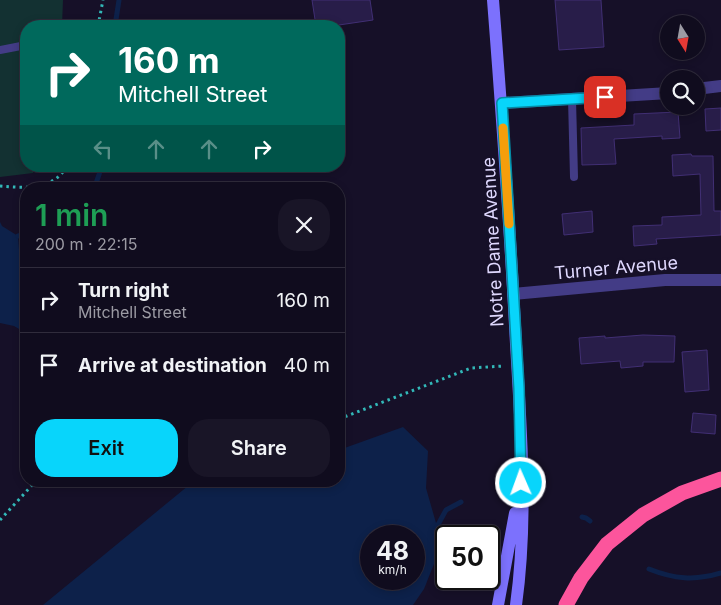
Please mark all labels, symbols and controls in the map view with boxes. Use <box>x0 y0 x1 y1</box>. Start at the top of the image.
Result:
north arrow <box>660 15 705 60</box>
map controls <box>660 15 705 115</box>
text: 160 m <box>118 39 220 81</box>
icon: right <box>35 40 100 105</box>
button: search <box>660 70 705 115</box>
pin <box>584 76 626 118</box>
text: Mitchell Street <box>118 81 268 107</box>
icon: arrive <box>591 83 619 111</box>
icon: left <box>89 135 117 163</box>
icon: ahead <box>142 135 170 163</box>
icon: ahead <box>195 135 223 163</box>
icon: right <box>248 135 276 163</box>
street label: Notre Dame Avenue <box>478 157 507 327</box>
text: 1 min <box>35 197 108 233</box>
button: close <box>278 199 330 251</box>
text: 200 m · 22:15 <box>35 234 137 254</box>
street label: Turner Avenue <box>553 252 679 283</box>
text: Turn right <box>78 279 169 302</box>
icon: right <box>35 286 63 314</box>
text: 160 m <box>277 289 330 312</box>
text: Mitchell Street <box>78 302 187 322</box>
icon: arrive <box>35 351 63 379</box>
text: Arrive at destination <box>78 354 267 377</box>
text: 40 m <box>284 354 330 377</box>
button: Exit <box>35 419 178 477</box>
button: Share <box>188 419 330 477</box>
position arrow <box>494 456 546 508</box>
speed limit sign: 50 <box>435 525 500 590</box>
text: 48 <box>376 536 409 566</box>
text: km/h <box>378 562 407 577</box>

